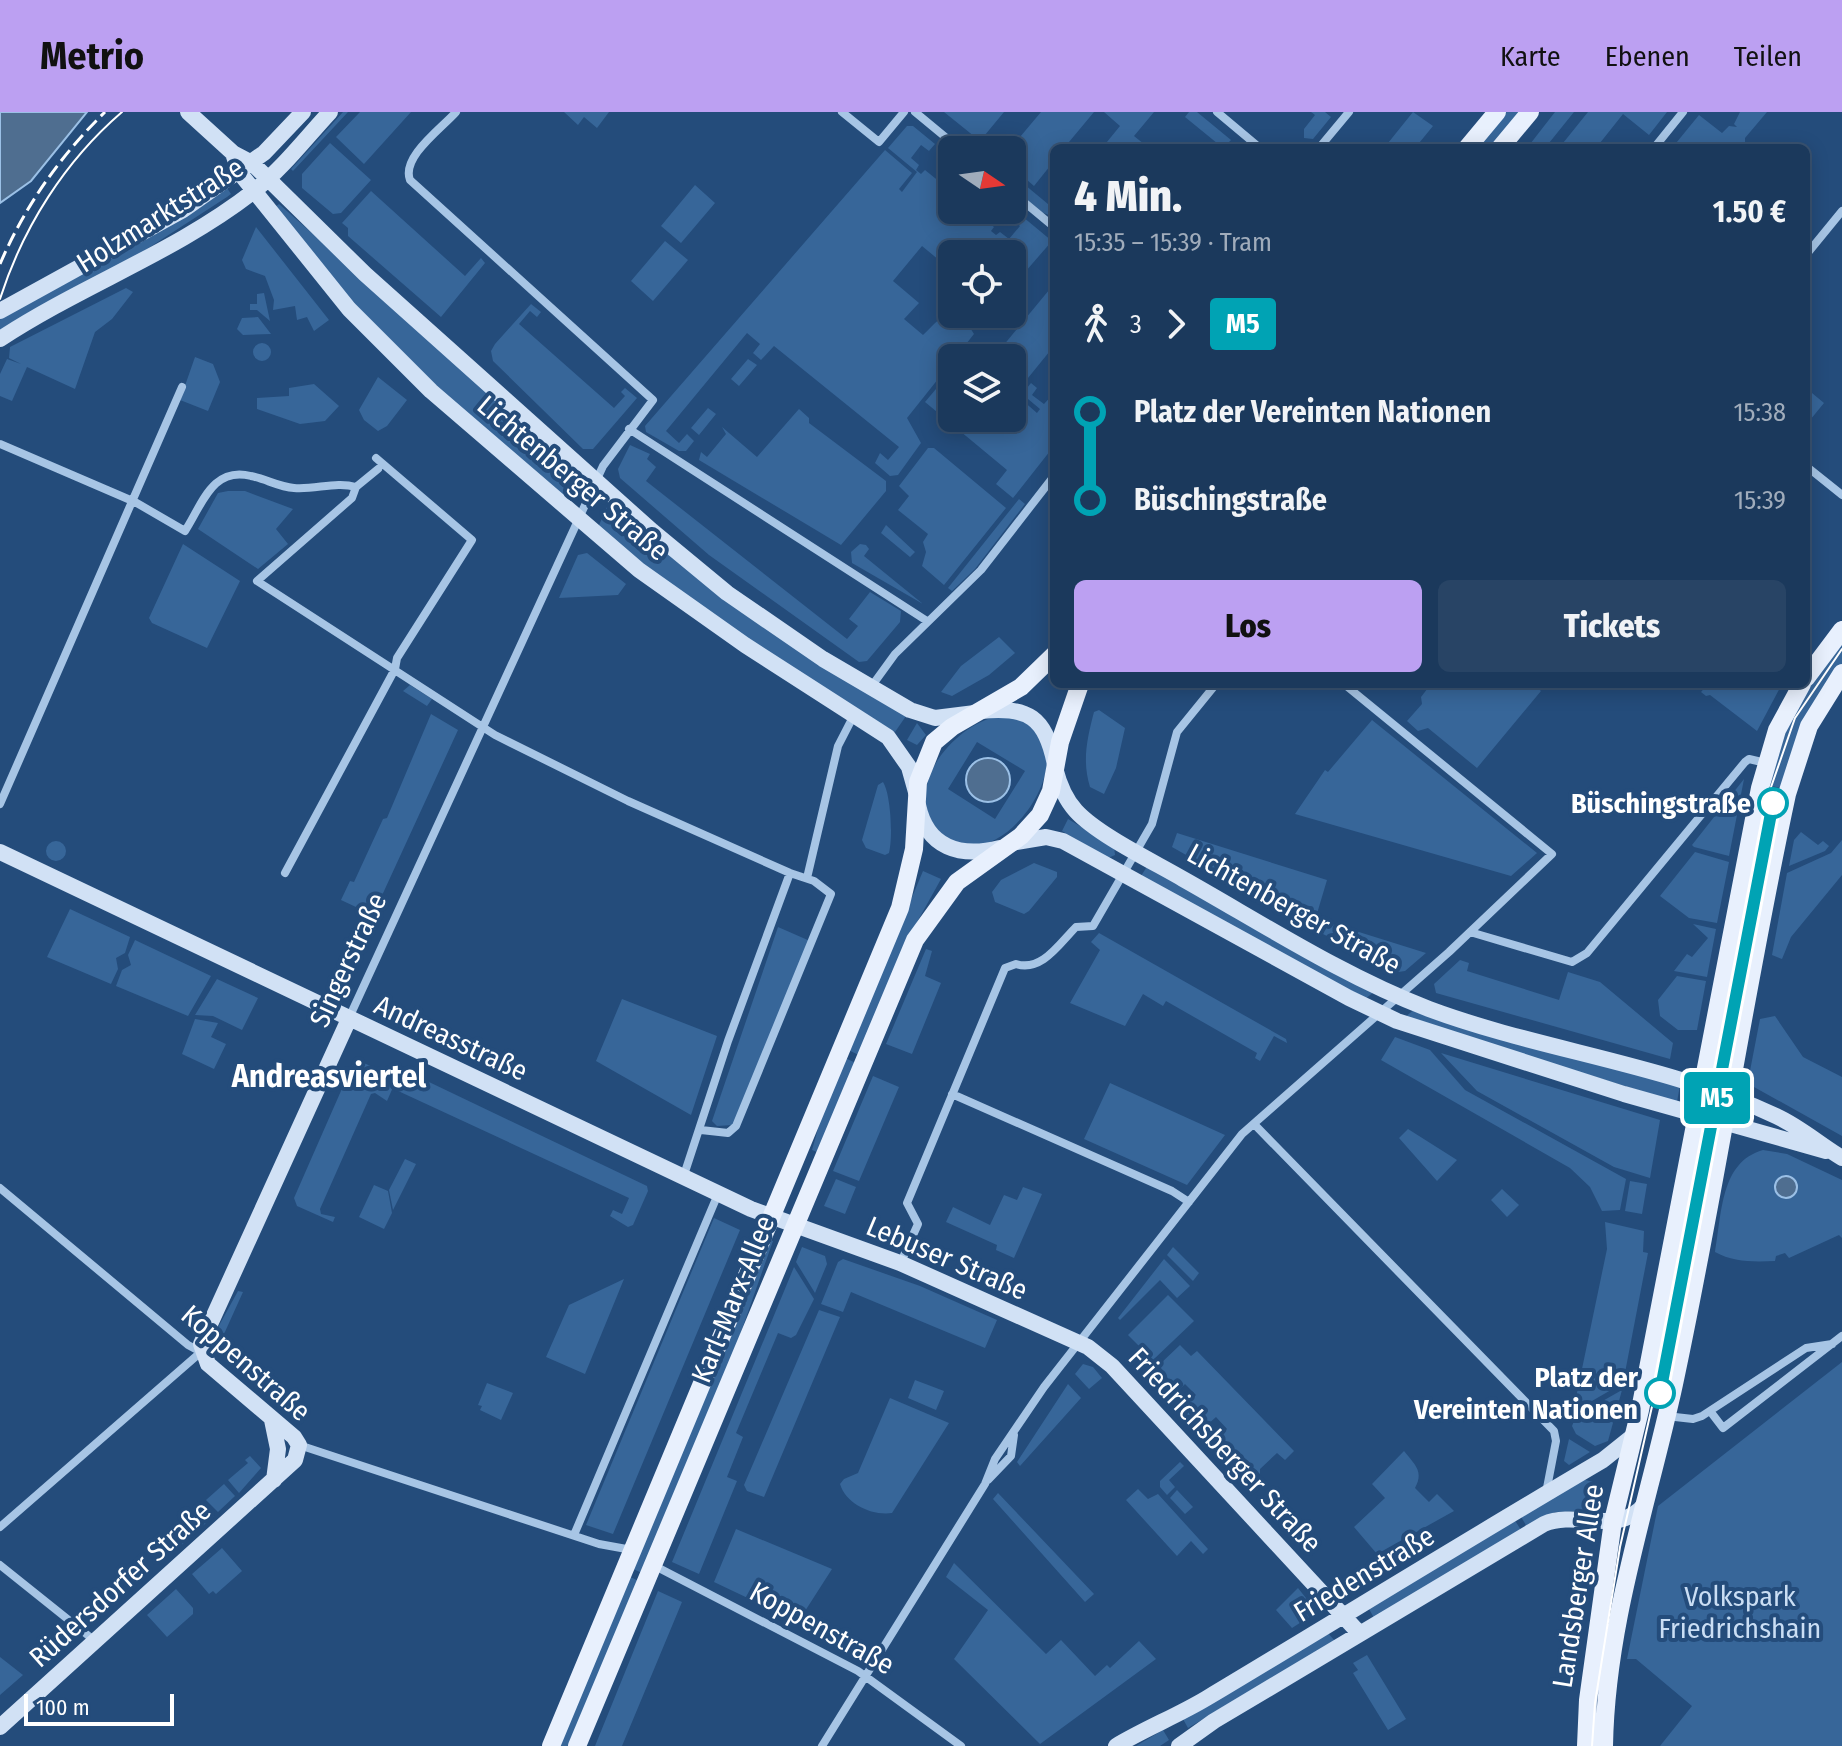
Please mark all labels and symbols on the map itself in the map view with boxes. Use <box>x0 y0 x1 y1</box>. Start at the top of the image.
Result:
north arrow <box>938 136 1026 224</box>
street label: Holzmarktstraße <box>71 151 249 279</box>
street label: Lichtenberger Straße <box>471 389 675 567</box>
place label: Büschingstraße <box>1571 787 1751 820</box>
marker: Büschingstraße <box>1758 788 1788 818</box>
street label: Lichtenberger Straße <box>1181 837 1407 981</box>
street label: Singerstraße <box>303 888 393 1032</box>
street label: Andreasstraße <box>369 988 533 1088</box>
district label: Andreasviertel <box>231 1057 427 1095</box>
line badge: M5 <box>1681 1072 1753 1124</box>
street label: Lebuser Straße <box>861 1209 1033 1307</box>
street label: Karl-Marx-Allee <box>684 1211 782 1387</box>
street label: Koppenstraße <box>175 1298 317 1428</box>
street label: Friedrichsberger Straße <box>1122 1341 1328 1559</box>
place label: Platz der Vereinten Nationen <box>1413 1361 1639 1426</box>
marker: Platz der Vereinten Nationen <box>1645 1378 1675 1408</box>
street label: Landsberger Allee <box>1546 1482 1610 1690</box>
street label: Rüdersdorfer Straße <box>23 1494 217 1674</box>
street label: Friedenstraße <box>1288 1519 1440 1629</box>
street label: Koppenstraße <box>744 1575 900 1681</box>
park label: Volkspark Friedrichshain <box>1659 1580 1821 1645</box>
scale bar <box>24 1690 174 1726</box>

